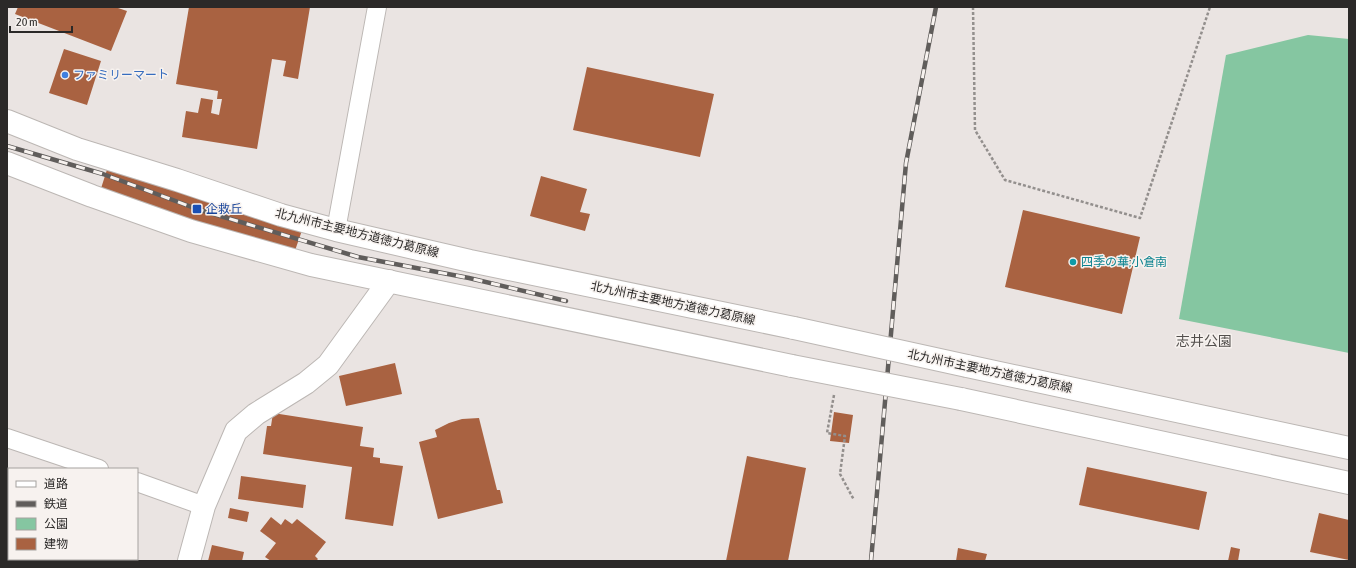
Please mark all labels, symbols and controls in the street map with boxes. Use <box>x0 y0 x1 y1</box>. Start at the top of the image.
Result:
scale bar <box>10 8 72 34</box>
text: 20 m <box>16 15 38 29</box>
place label: ファミリーマート <box>73 68 169 82</box>
marker: ファミリーマート <box>60 70 70 80</box>
place label: 企救丘 <box>206 202 242 216</box>
marker: 企救丘 <box>191 203 203 215</box>
street label: 北九州市主要地方道徳力葛原線 <box>274 206 440 260</box>
place label: 四季の華;小倉南 <box>1081 255 1167 269</box>
marker: 四季の華;小倉南 <box>1068 257 1078 267</box>
street label: 北九州市主要地方道徳力葛原線 <box>589 279 757 327</box>
district label: 志井公園 <box>1176 333 1232 349</box>
street label: 北九州市主要地方道徳力葛原線 <box>906 347 1074 395</box>
legend <box>8 468 138 560</box>
text: 道路 <box>44 477 68 491</box>
text: 鉄道 <box>44 497 68 511</box>
text: 公園 <box>44 517 68 531</box>
text: 建物 <box>44 537 68 551</box>

